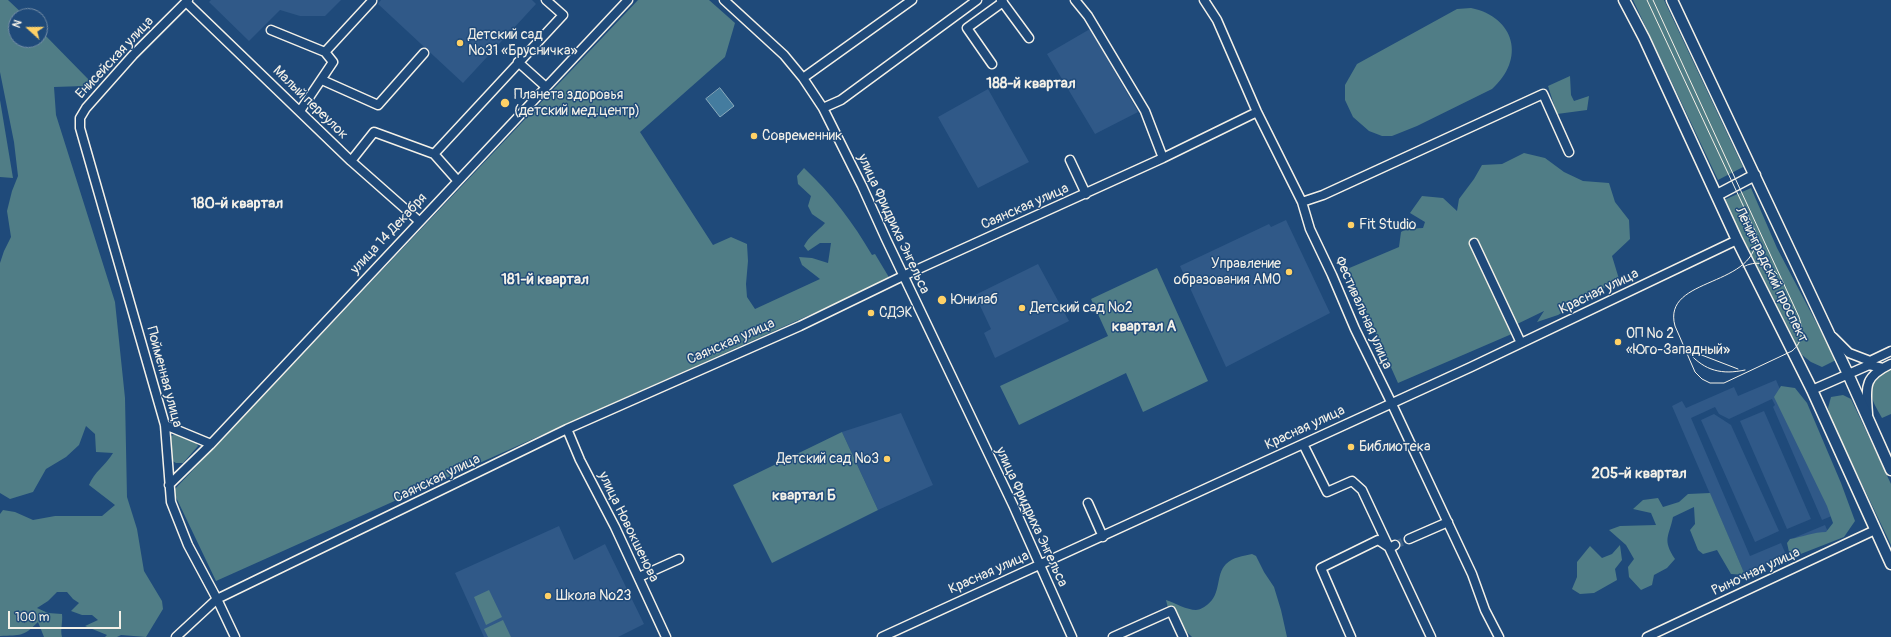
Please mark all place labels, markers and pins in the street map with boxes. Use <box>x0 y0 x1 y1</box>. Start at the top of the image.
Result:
place label: Детский сад №31 «Брусничка» <box>468 27 577 60</box>
marker: Детский сад №31 «Брусничка» <box>455 38 465 48</box>
place label: Планета здоровья (детский мед.центр) <box>514 87 640 120</box>
marker: Планета здоровья (детский мед.центр) <box>499 97 511 109</box>
place label: Современник <box>762 128 842 144</box>
marker: Современник <box>749 131 759 141</box>
place label: Fit Studio <box>1359 217 1416 233</box>
marker: Fit Studio <box>1346 220 1356 230</box>
place label: Управление образования АМО <box>1174 256 1281 288</box>
marker: Управление образования АМО <box>1284 267 1294 277</box>
place label: Юнилаб <box>951 292 998 308</box>
marker: Юнилаб <box>936 294 948 306</box>
place label: Детский сад №2 <box>1030 300 1133 316</box>
marker: Детский сад №2 <box>1017 303 1027 313</box>
place label: СДЭК <box>879 305 912 321</box>
marker: СДЭК <box>866 308 876 318</box>
place label: ОП № 2 «Юго-Западный» <box>1626 326 1730 358</box>
marker: ОП № 2 «Юго-Западный» <box>1613 337 1623 347</box>
place label: Библиотека <box>1359 439 1430 455</box>
marker: Библиотека <box>1346 442 1356 452</box>
place label: Детский сад №3 <box>777 451 879 467</box>
marker: Детский сад №3 <box>882 454 892 464</box>
place label: Школа №23 <box>556 588 631 604</box>
marker: Школа №23 <box>543 591 553 601</box>

